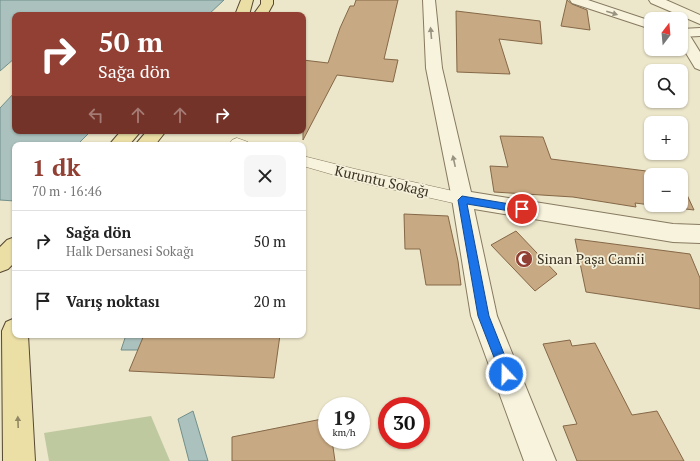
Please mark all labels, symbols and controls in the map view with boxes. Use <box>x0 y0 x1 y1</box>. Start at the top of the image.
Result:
one-way arrow <box>607 10 619 16</box>
north arrow <box>644 12 688 56</box>
map controls <box>644 12 688 212</box>
text: 50 m <box>98 23 163 60</box>
one-way arrow <box>428 27 435 40</box>
icon: right <box>32 28 84 80</box>
text: Sağa dön <box>98 59 170 83</box>
button: search <box>644 64 688 108</box>
icon: left <box>85 104 107 126</box>
icon: ahead <box>127 104 149 126</box>
icon: ahead <box>169 104 191 126</box>
icon: right <box>211 104 233 126</box>
button: + <box>644 116 688 160</box>
text: 1 dk <box>32 151 80 183</box>
button: close <box>244 155 286 197</box>
one-way arrow <box>451 155 457 167</box>
street label: Kuruntu Sokağı <box>333 160 431 201</box>
button: − <box>644 168 688 212</box>
text: 70 m · 16:46 <box>32 182 102 200</box>
pin <box>505 192 539 226</box>
icon: arrive <box>511 198 533 220</box>
text: Sağa dön <box>66 222 131 242</box>
icon: right <box>32 230 54 252</box>
text: 50 m <box>253 231 286 251</box>
text: Halk Dersanesi Sokağı <box>66 242 194 260</box>
mosque icon: Sinan Paşa Camii <box>514 249 534 269</box>
place label: Sinan Paşa Camii <box>537 249 645 268</box>
icon: arrive <box>32 290 54 312</box>
text: Varış noktası <box>66 291 160 311</box>
text: 20 m <box>253 291 286 311</box>
position arrow <box>485 353 527 395</box>
speed limit sign: 30 <box>378 397 430 449</box>
text: 19 <box>333 404 355 431</box>
one-way arrow <box>14 416 21 428</box>
text: km/h <box>332 426 356 439</box>

